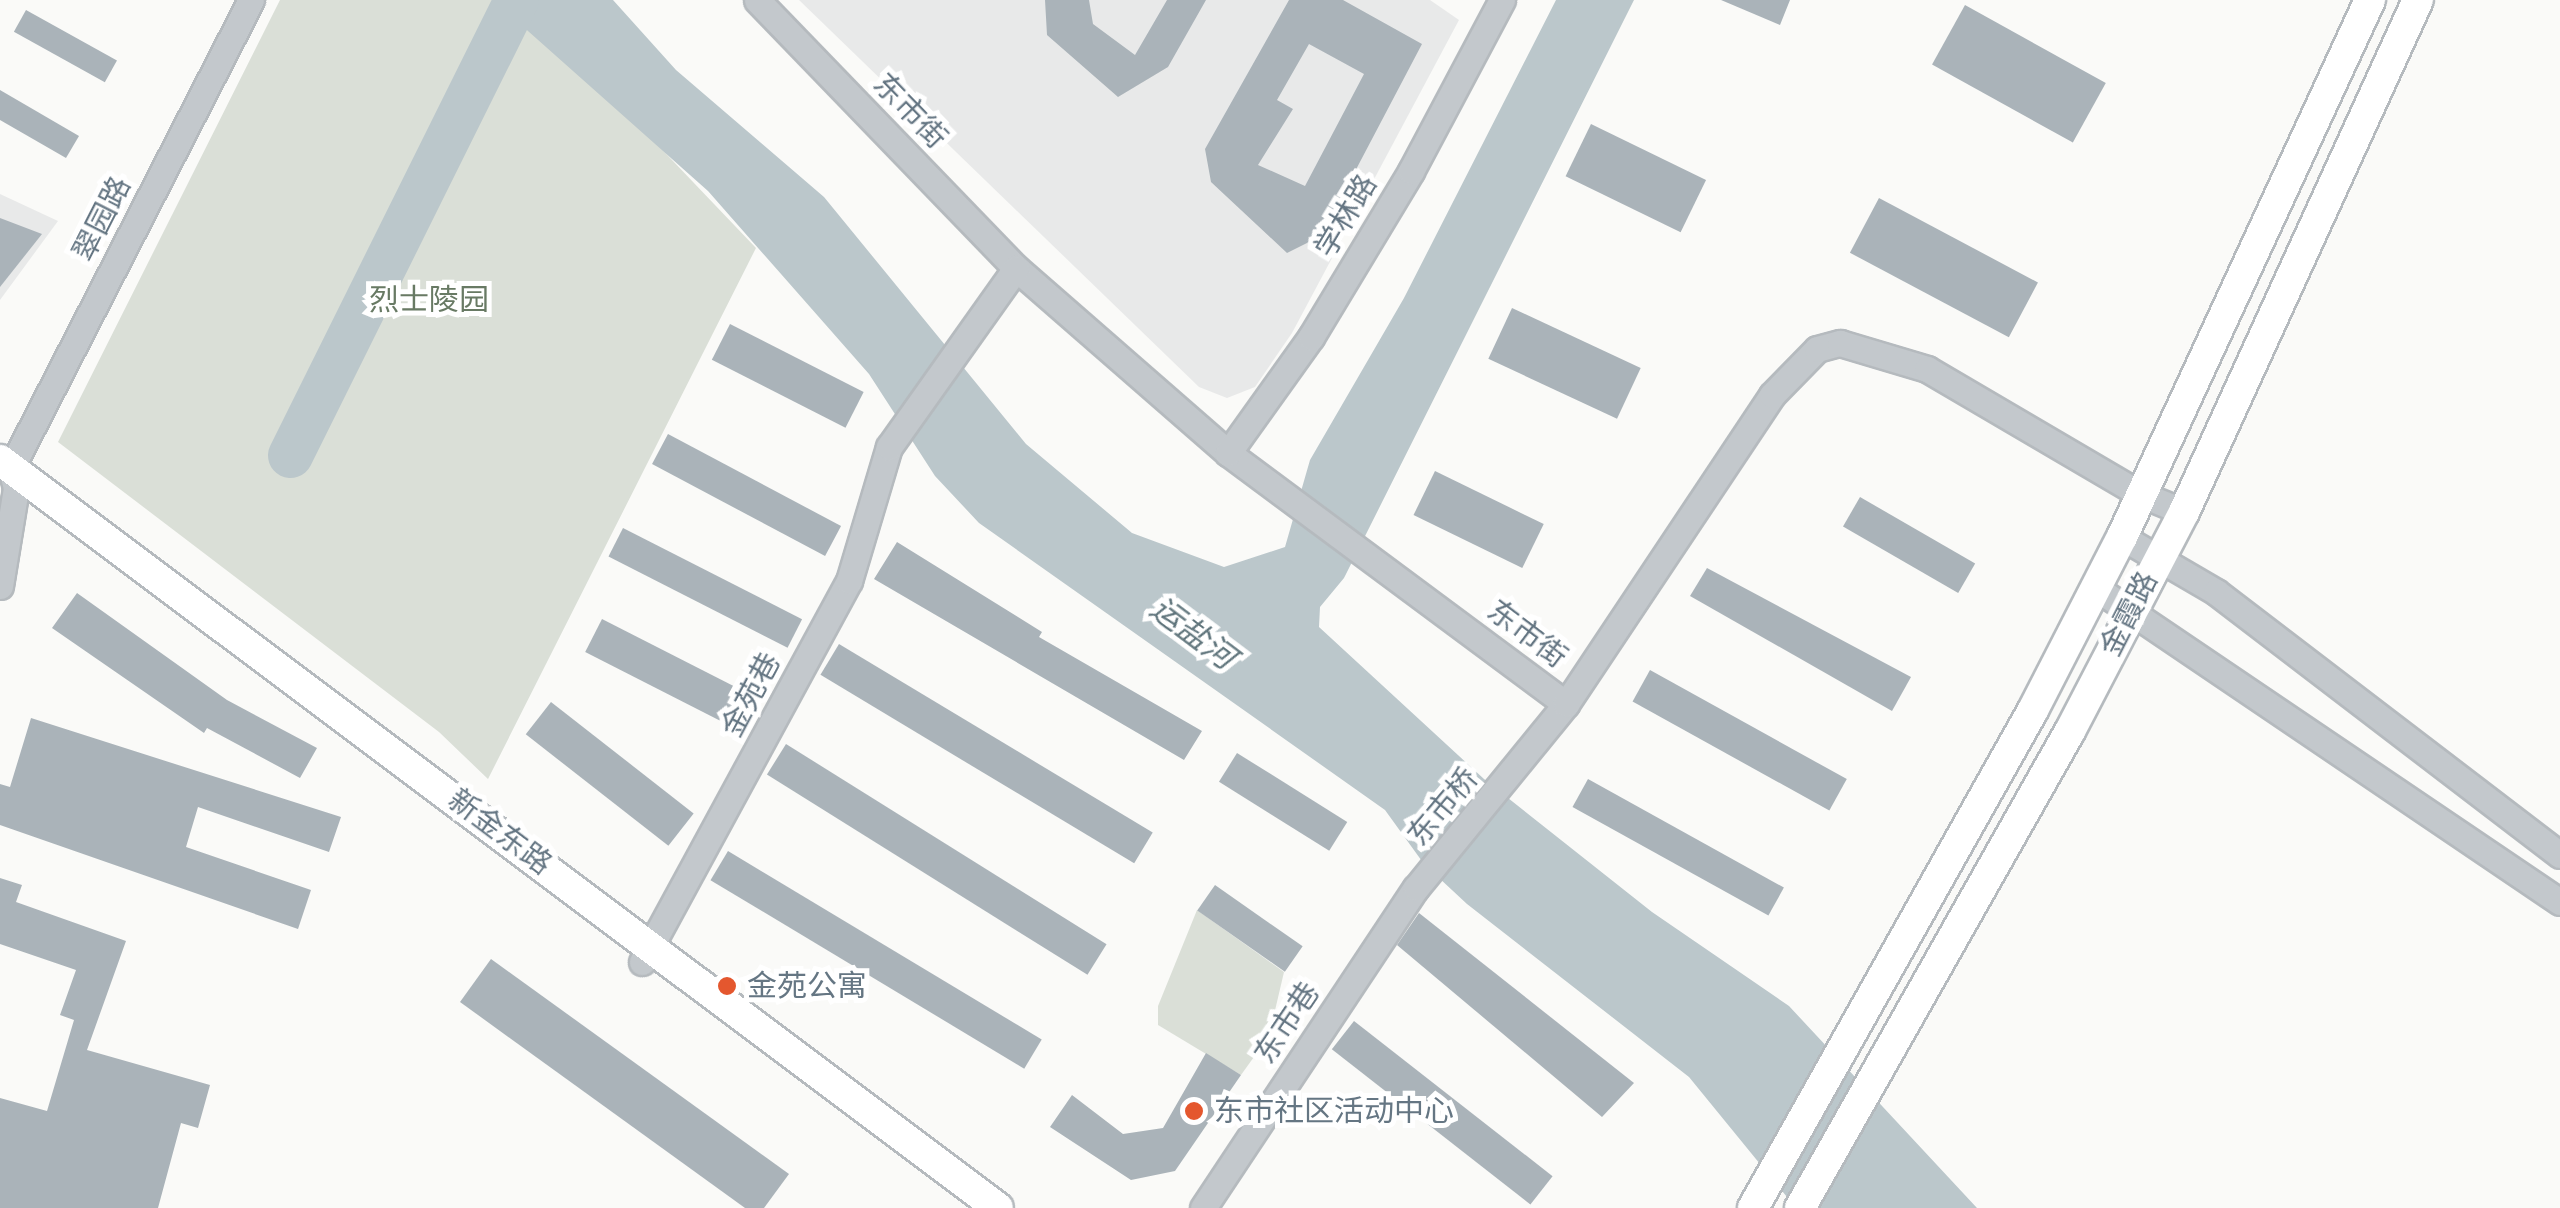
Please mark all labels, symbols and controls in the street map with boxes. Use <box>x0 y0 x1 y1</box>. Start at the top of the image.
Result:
street label: 东市街 <box>866 66 954 156</box>
street label: 学林路 <box>1307 168 1385 264</box>
street label: 翠园路 <box>66 171 138 267</box>
park label: 烈士陵园 <box>369 282 489 318</box>
street label: 金霞路 <box>2093 566 2165 662</box>
water label: 运盐河 <box>1143 589 1243 677</box>
street label: 东市街 <box>1480 593 1574 675</box>
street label: 金苑巷 <box>714 647 788 743</box>
street label: 东市桥 <box>1400 761 1486 853</box>
street label: 新金东路 <box>441 782 559 882</box>
place label: 金苑公寓 <box>747 968 867 1004</box>
marker: 金苑公寓 <box>716 975 738 997</box>
street label: 东市巷 <box>1247 976 1327 1070</box>
place label: 东市社区活动中心 <box>1214 1093 1454 1129</box>
marker: 东市社区活动中心 <box>1183 1100 1205 1122</box>

